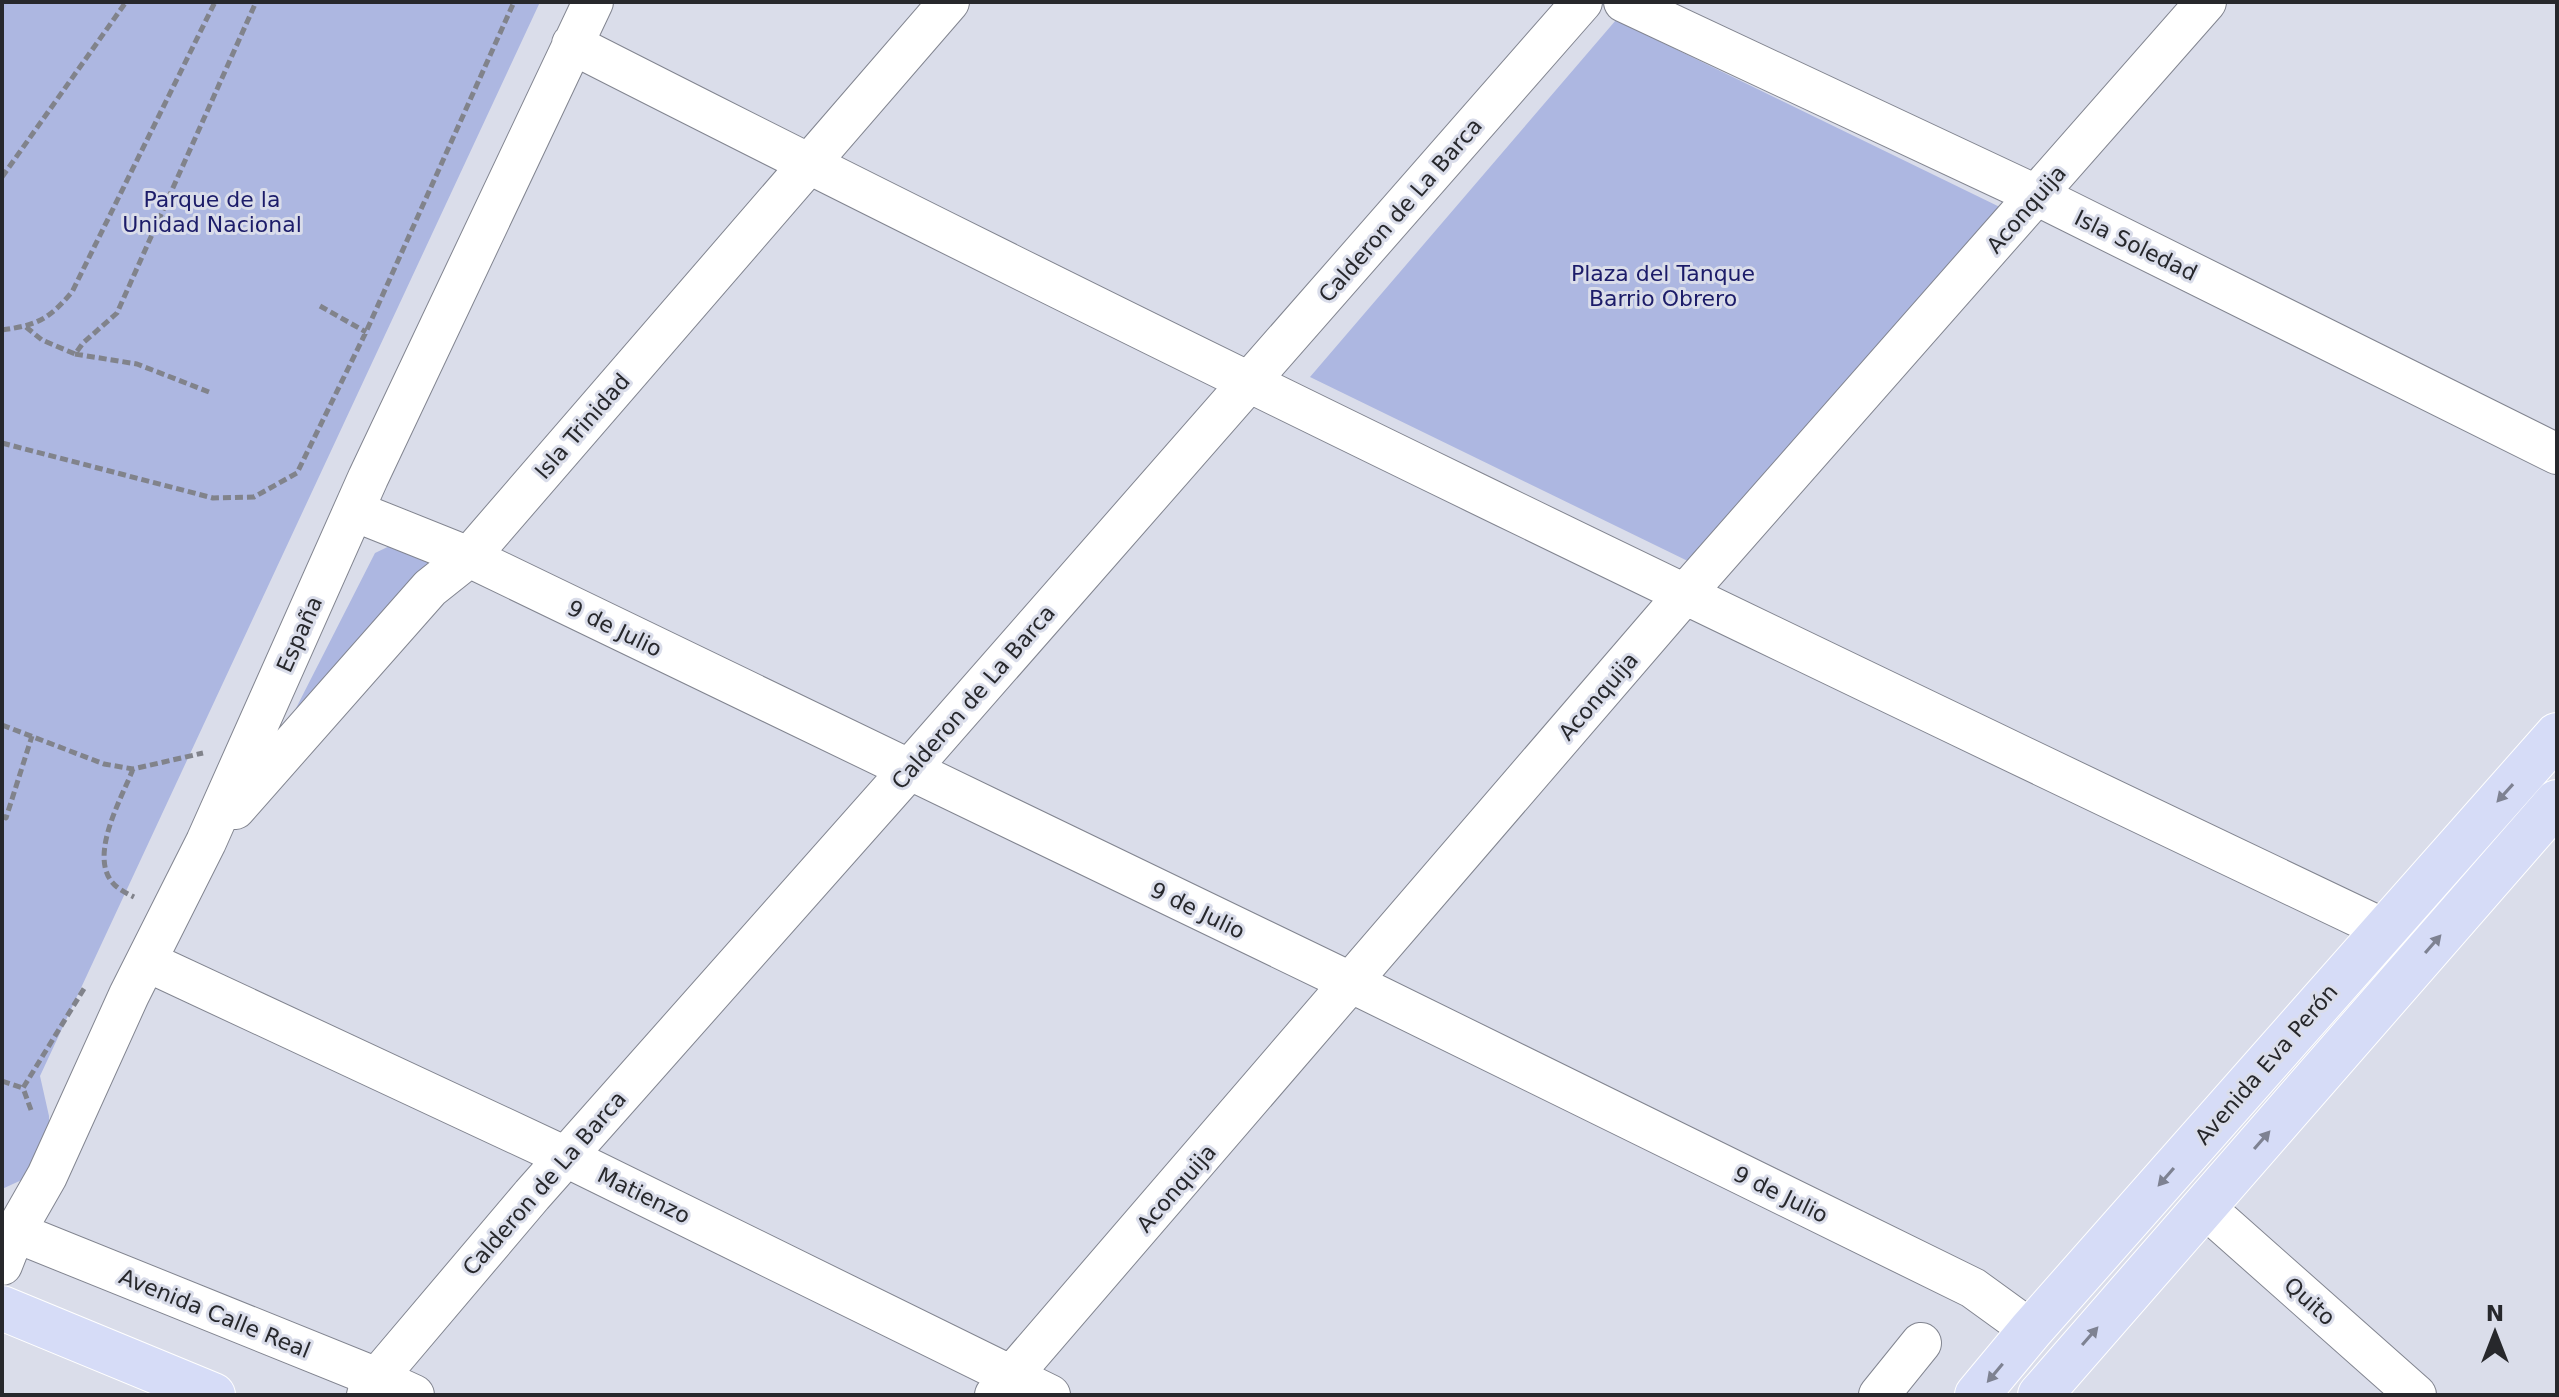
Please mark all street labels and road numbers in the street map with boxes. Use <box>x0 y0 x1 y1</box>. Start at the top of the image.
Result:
street label: Calderon de La Barca <box>1314 113 1487 307</box>
street label: Aconquija <box>1982 160 2071 258</box>
street label: Isla Soledad <box>2071 205 2201 286</box>
street label: Isla Trinidad <box>530 369 635 484</box>
street label: España <box>272 592 327 676</box>
street label: 9 de Julio <box>564 595 666 662</box>
street label: Calderon de La Barca <box>887 600 1060 794</box>
street label: Aconquija <box>1554 647 1643 745</box>
street label: 9 de Julio <box>1147 877 1249 944</box>
street label: Avenida Eva Perón <box>2190 979 2343 1150</box>
street label: Calderon de La Barca <box>458 1086 631 1280</box>
street label: Aconquija <box>1132 1139 1221 1237</box>
street label: 9 de Julio <box>1730 1161 1832 1228</box>
street label: Matienzo <box>594 1162 694 1229</box>
street label: Avenida Calle Real <box>116 1264 314 1363</box>
street label: Quito <box>2279 1272 2340 1331</box>

